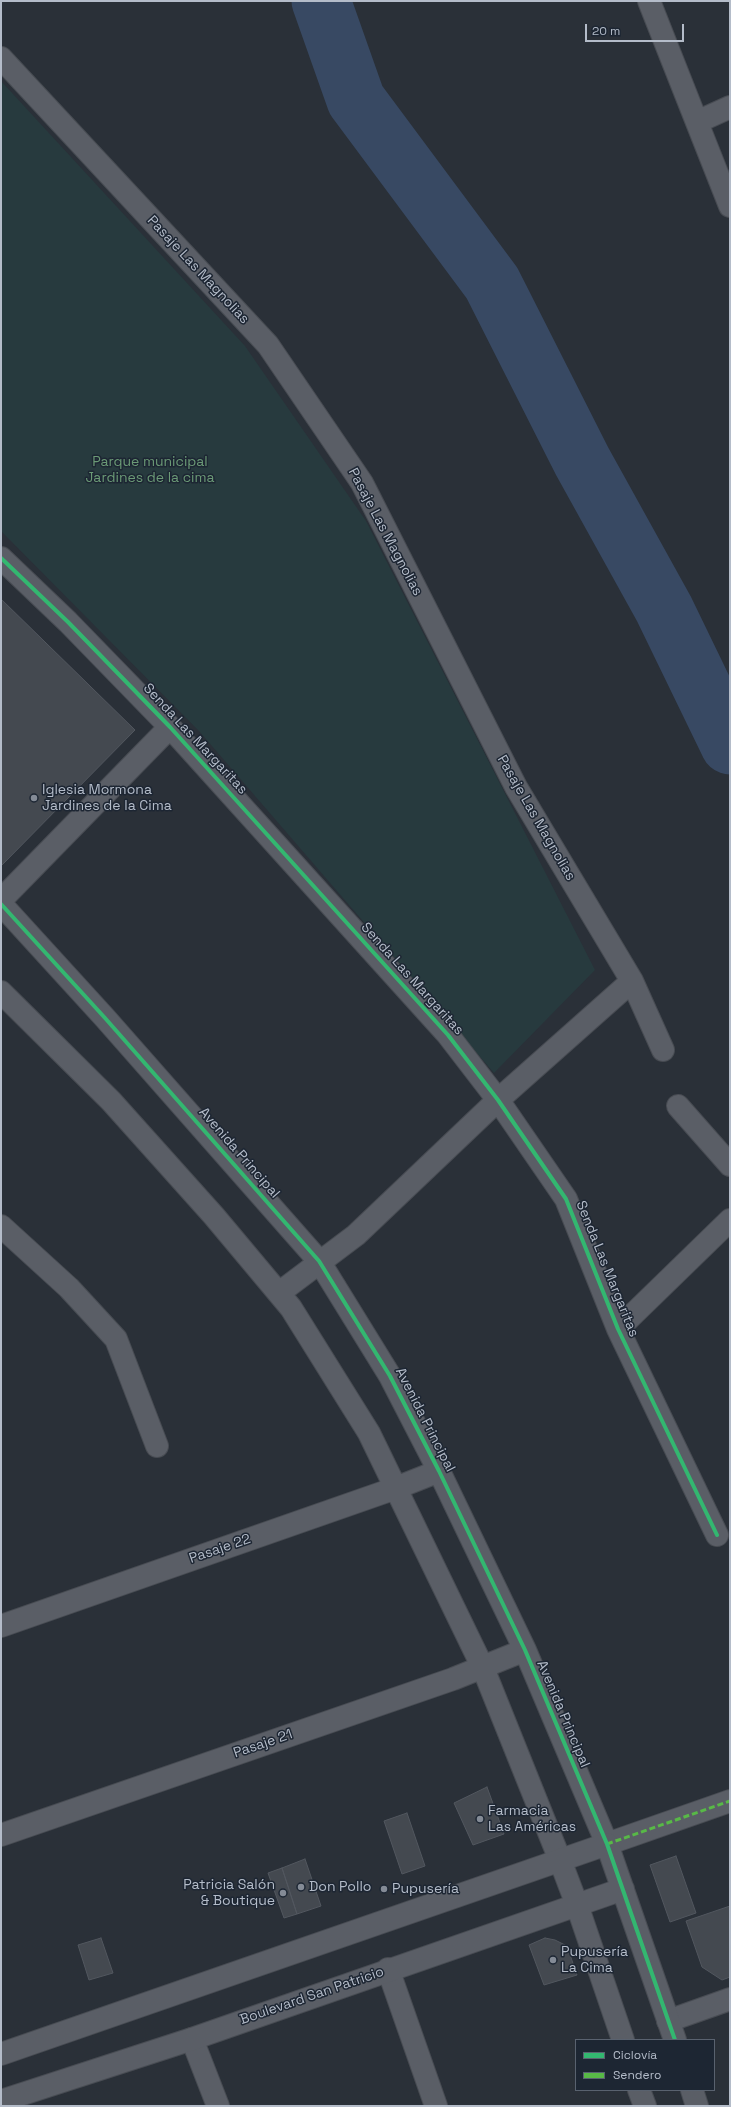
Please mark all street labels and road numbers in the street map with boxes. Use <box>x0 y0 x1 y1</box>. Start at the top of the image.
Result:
street label: Pasaje Las Magnolias <box>143 212 253 328</box>
street label: Pasaje Las Magnolias <box>344 465 426 599</box>
street label: Senda Las Margaritas <box>139 680 251 798</box>
street label: Pasaje Las Magnolias <box>493 752 579 884</box>
street label: Senda Las Margaritas <box>357 919 467 1039</box>
street label: Avenida Principal <box>195 1104 283 1202</box>
street label: Senda Las Margaritas <box>572 1198 642 1340</box>
street label: Avenida Principal <box>391 1365 459 1475</box>
street label: Pasaje 22 <box>187 1531 253 1567</box>
street label: Avenida Principal <box>533 1658 593 1770</box>
street label: Pasaje 21 <box>231 1726 295 1762</box>
street label: Boulevard San Patricio <box>238 1963 386 2029</box>

